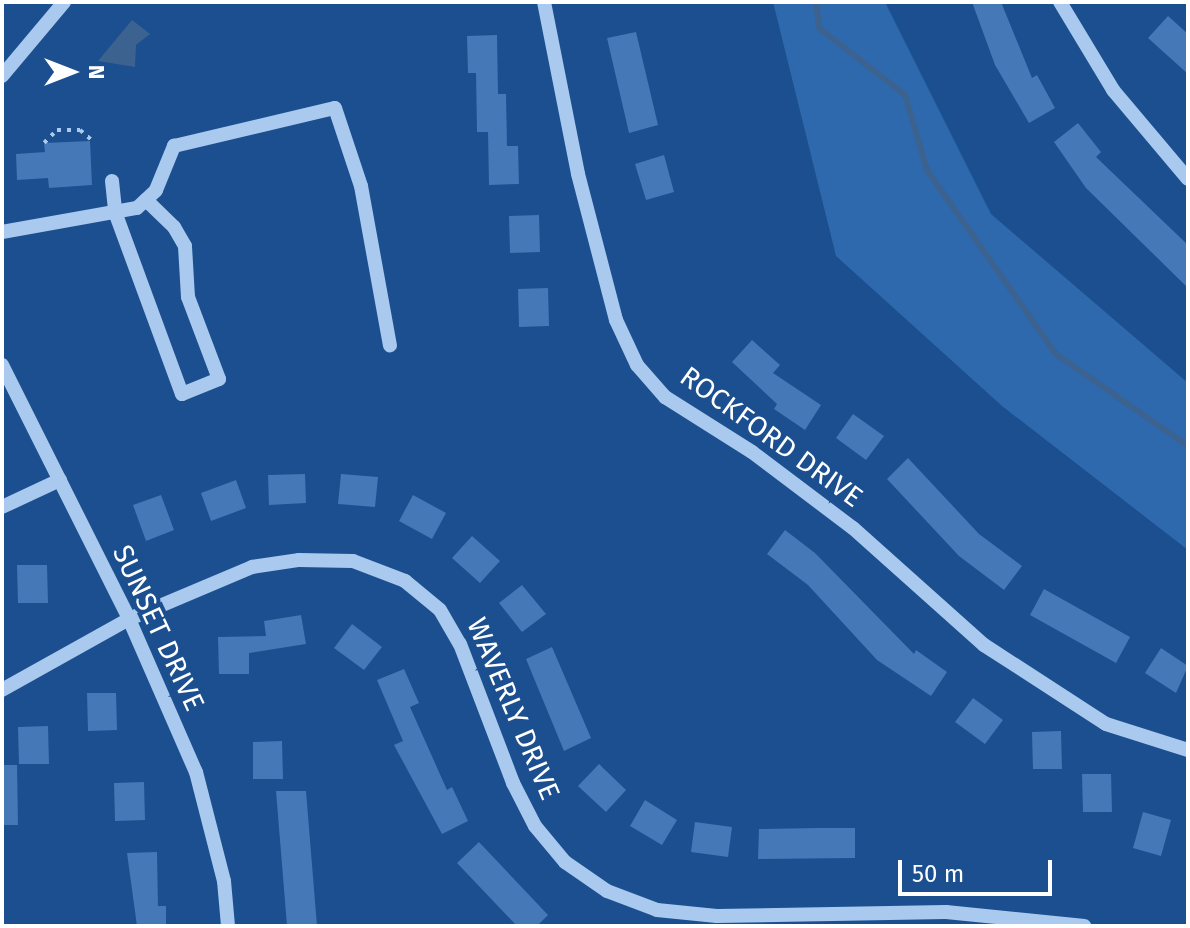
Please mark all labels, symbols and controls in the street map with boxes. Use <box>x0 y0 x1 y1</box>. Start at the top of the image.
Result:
north arrow <box>32 32 112 112</box>
text: N <box>83 65 110 79</box>
street label: ROCKFORD DRIVE <box>673 360 869 514</box>
street label: SUNSET DRIVE <box>105 540 211 716</box>
street label: WAVERLY DRIVE <box>460 613 566 805</box>
scale bar <box>902 844 1056 894</box>
text: 50 m <box>912 860 964 888</box>

